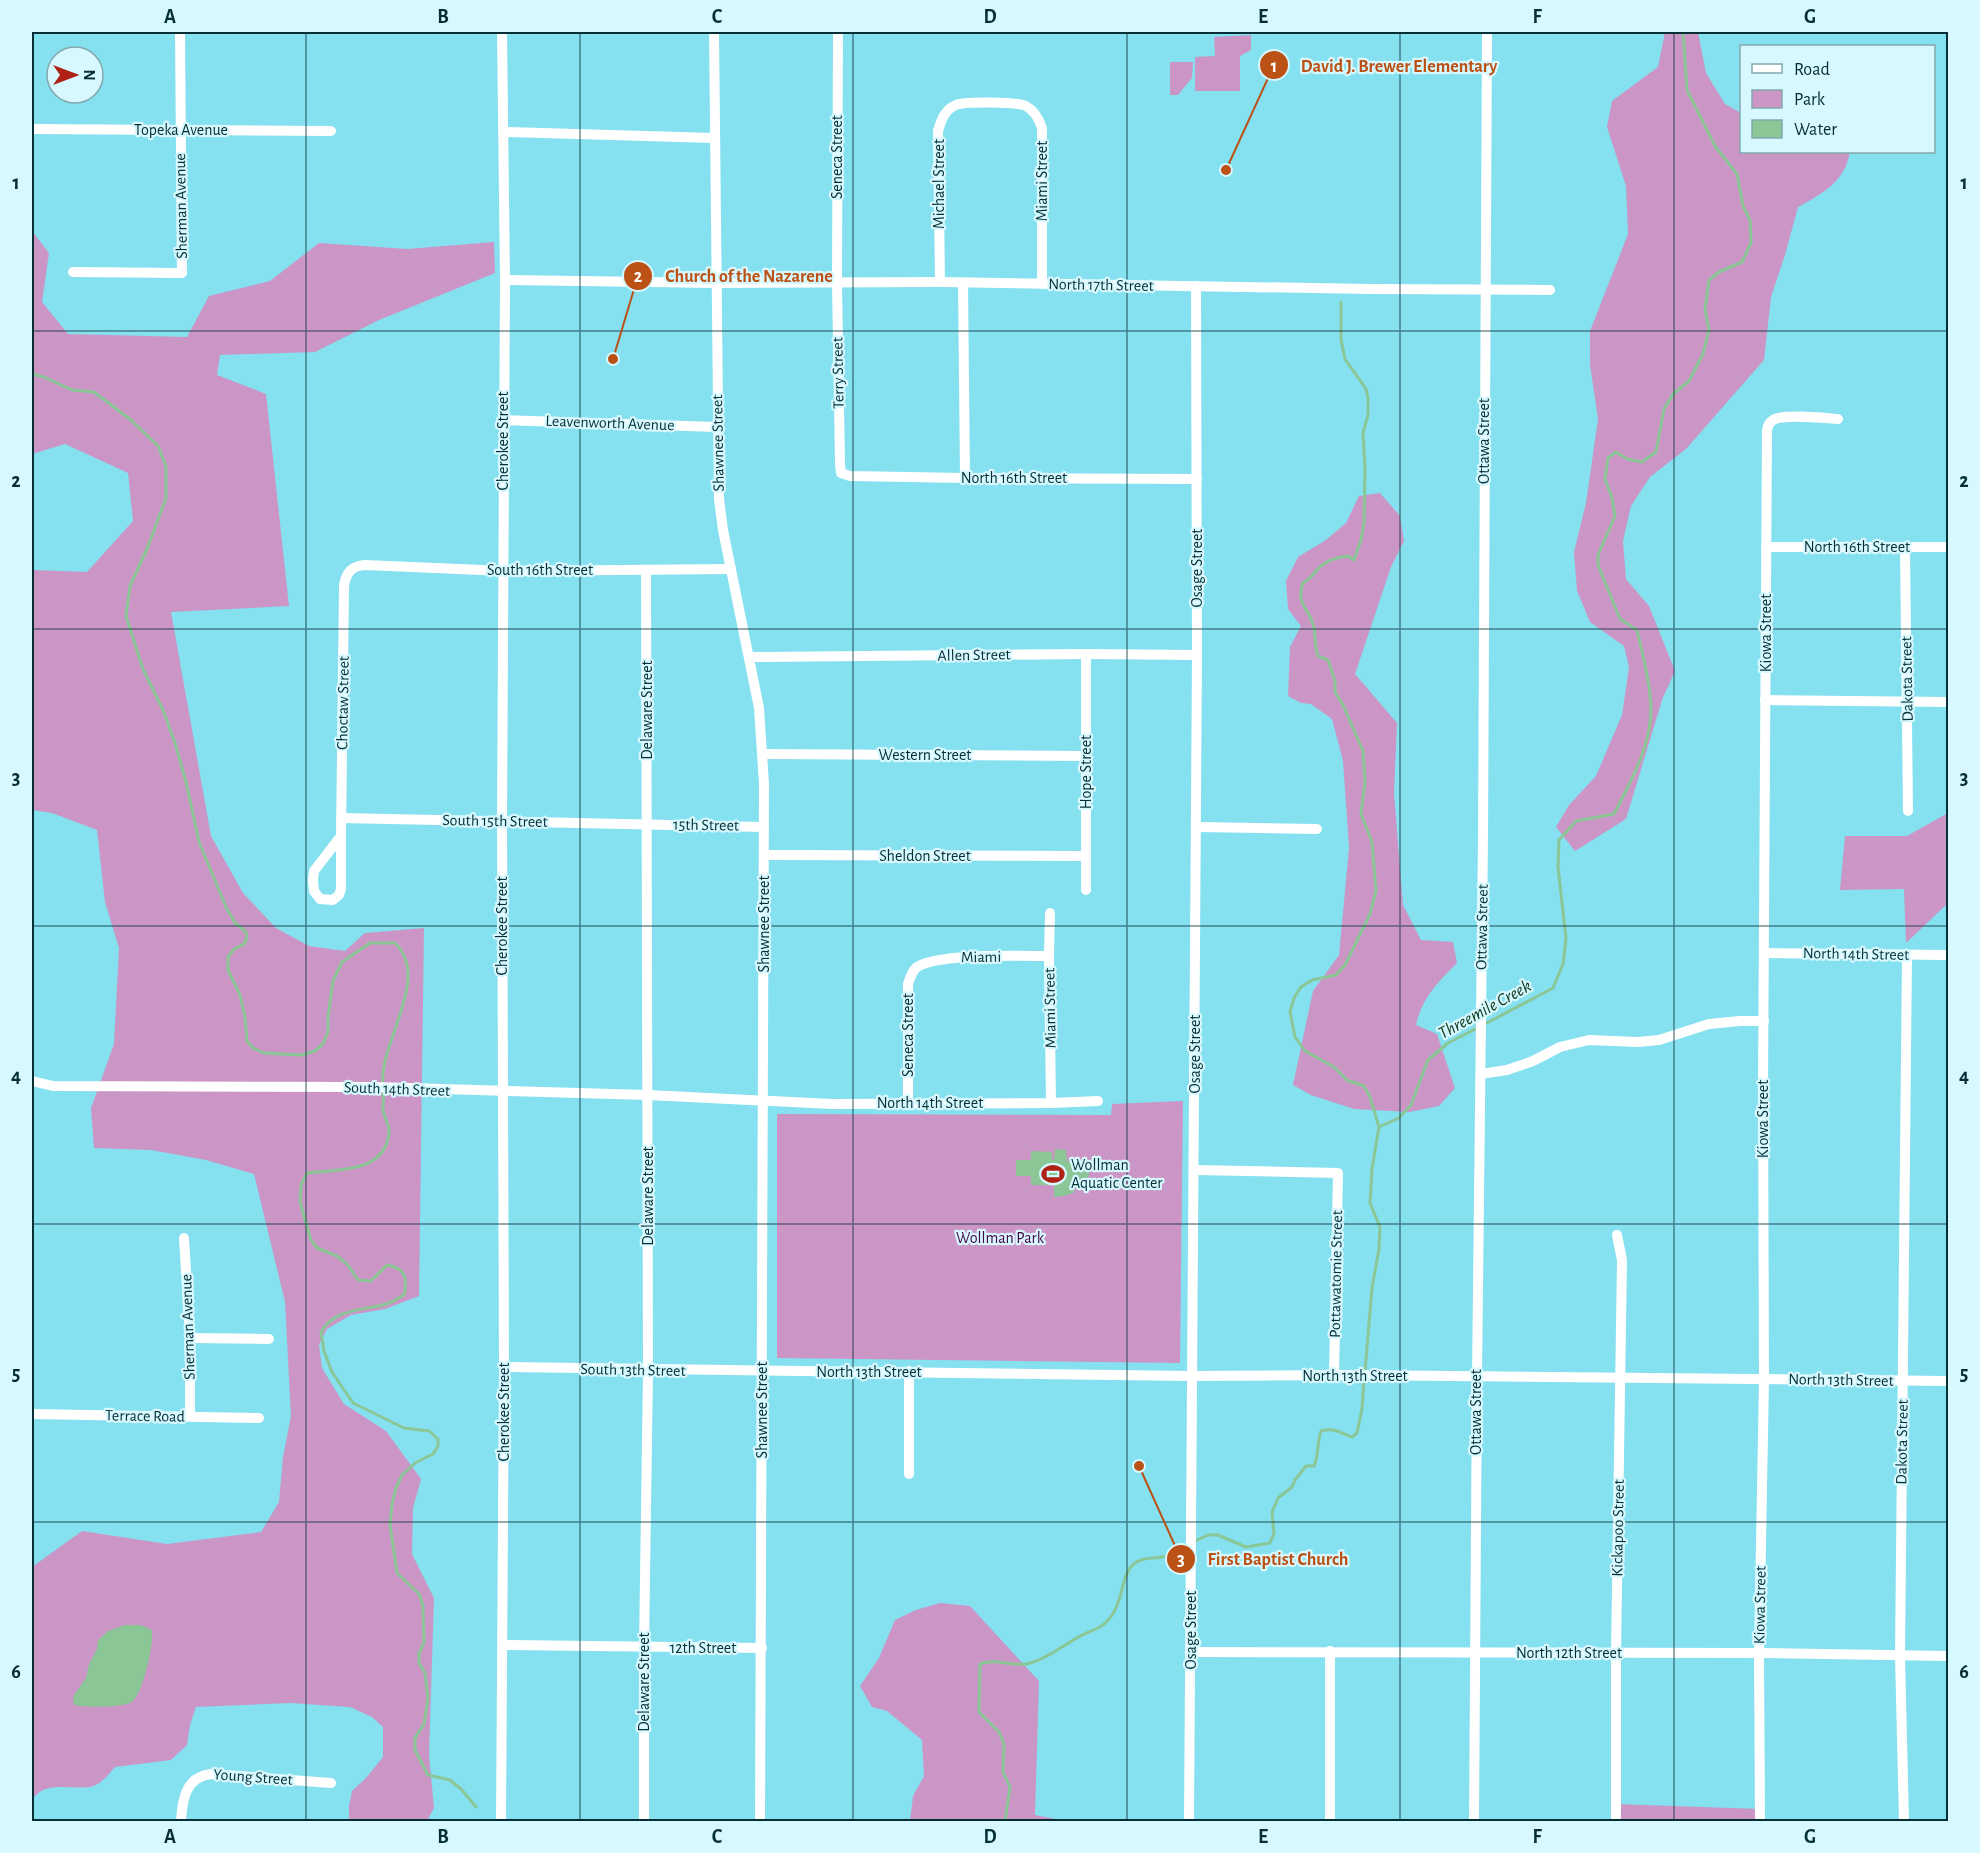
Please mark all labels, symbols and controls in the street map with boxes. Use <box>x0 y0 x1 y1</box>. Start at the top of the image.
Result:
text: A <box>164 7 176 27</box>
text: B <box>437 7 449 27</box>
text: C <box>712 7 723 27</box>
text: D <box>983 7 997 27</box>
text: E <box>1258 7 1268 27</box>
text: F <box>1532 7 1542 27</box>
text: G <box>1804 7 1816 27</box>
north arrow <box>45 45 105 105</box>
legend <box>1740 45 1935 153</box>
callout: David J. Brewer Elementary <box>1259 47 1510 83</box>
text: 1 <box>1271 58 1277 76</box>
text: David J. Brewer Elementary <box>1301 58 1498 76</box>
text: Road <box>1794 61 1830 79</box>
text: N <box>81 69 97 81</box>
text: Park <box>1794 91 1826 109</box>
street label: Seneca Street <box>829 115 845 199</box>
text: Water <box>1794 121 1837 139</box>
street label: Topeka Avenue <box>134 122 228 138</box>
street label: Michael Street <box>931 139 947 229</box>
street label: Miami Street <box>1034 141 1050 221</box>
street label: Sherman Avenue <box>172 153 190 259</box>
text: 1 <box>12 173 20 193</box>
text: 1 <box>1960 173 1968 193</box>
callout: Church of the Nazarene <box>623 258 845 294</box>
text: 2 <box>634 268 643 286</box>
text: Church of the Nazarene <box>665 268 833 286</box>
street label: North 17th Street <box>1048 276 1154 294</box>
street label: Terry Street <box>829 337 848 409</box>
street label: Cherokee Street <box>495 391 511 491</box>
street label: Shawnee Street <box>709 394 727 492</box>
street label: Ottawa Street <box>1476 398 1492 484</box>
street label: Leavenworth Avenue <box>545 413 675 433</box>
street label: North 16th Street <box>961 470 1067 486</box>
text: 2 <box>11 471 21 491</box>
text: 2 <box>1959 471 1969 491</box>
street label: Osage Street <box>1189 529 1205 607</box>
street label: North 16th Street <box>1804 539 1910 555</box>
street label: South 16th Street <box>487 562 593 578</box>
street label: Kiowa Street <box>1758 594 1774 672</box>
street label: Dakota Street <box>1898 636 1916 722</box>
street label: Allen Street <box>937 646 1011 664</box>
street label: Choctaw Street <box>334 656 352 750</box>
street label: Delaware Street <box>639 660 655 760</box>
street label: Hope Street <box>1078 735 1094 809</box>
street label: Western Street <box>879 747 971 763</box>
text: 3 <box>12 768 20 788</box>
text: 3 <box>1960 768 1968 788</box>
street label: South 15th Street <box>442 812 548 830</box>
street label: 15th Street <box>673 816 739 834</box>
street label: Sheldon Street <box>879 848 971 864</box>
street label: Cherokee Street <box>494 876 510 976</box>
street label: Shawnee Street <box>756 876 772 973</box>
street label: Ottawa Street <box>1473 884 1491 970</box>
street label: North 14th Street <box>1803 945 1909 963</box>
street label: Miami <box>961 949 1001 965</box>
street label: Miami Street <box>1041 968 1059 1048</box>
water label: Threemile Creek <box>1435 977 1535 1043</box>
street label: Seneca Street <box>900 993 916 1077</box>
street label: Osage Street <box>1187 1015 1203 1093</box>
text: 4 <box>11 1066 21 1086</box>
text: 4 <box>1959 1066 1969 1086</box>
street label: South 14th Street <box>344 1079 450 1099</box>
street label: Kiowa Street <box>1755 1080 1771 1158</box>
street label: North 14th Street <box>877 1095 983 1111</box>
street label: Delaware Street <box>640 1146 656 1246</box>
place label: Wollman Aquatic Center <box>1071 1157 1163 1191</box>
sports icon: Wollman Aquatic Center <box>1040 1161 1066 1187</box>
street label: Pottawatomie Street <box>1327 1210 1345 1338</box>
park label: Wollman Park <box>956 1230 1045 1246</box>
street label: Sherman Avenue <box>178 1274 198 1380</box>
street label: South 13th Street <box>580 1361 686 1379</box>
street label: Cherokee Street <box>496 1362 512 1462</box>
street label: Shawnee Street <box>754 1362 770 1459</box>
text: 5 <box>12 1364 20 1384</box>
street label: North 13th Street <box>816 1364 922 1380</box>
text: 5 <box>1960 1364 1968 1384</box>
street label: North 13th Street <box>1302 1368 1408 1384</box>
street label: Ottawa Street <box>1468 1369 1484 1455</box>
street label: North 13th Street <box>1788 1371 1894 1389</box>
street label: Dakota Street <box>1893 1399 1911 1485</box>
street label: Terrace Road <box>105 1407 185 1425</box>
street label: Kickapoo Street <box>1609 1479 1627 1577</box>
callout: First Baptist Church <box>1166 1541 1360 1577</box>
text: 3 <box>1177 1551 1185 1569</box>
text: First Baptist Church <box>1208 1551 1348 1569</box>
street label: Kiowa Street <box>1751 1566 1769 1644</box>
street label: Osage Street <box>1183 1591 1199 1669</box>
street label: Delaware Street <box>636 1632 652 1732</box>
street label: 12th Street <box>670 1640 736 1656</box>
street label: North 12th Street <box>1516 1645 1622 1661</box>
text: 6 <box>11 1662 21 1682</box>
text: 6 <box>1959 1662 1969 1682</box>
street label: Young Street <box>213 1766 293 1788</box>
text: A <box>164 1827 176 1847</box>
text: B <box>437 1827 449 1847</box>
text: C <box>712 1827 723 1847</box>
text: D <box>983 1827 997 1847</box>
text: E <box>1258 1827 1268 1847</box>
text: F <box>1532 1827 1542 1847</box>
text: G <box>1804 1827 1816 1847</box>

